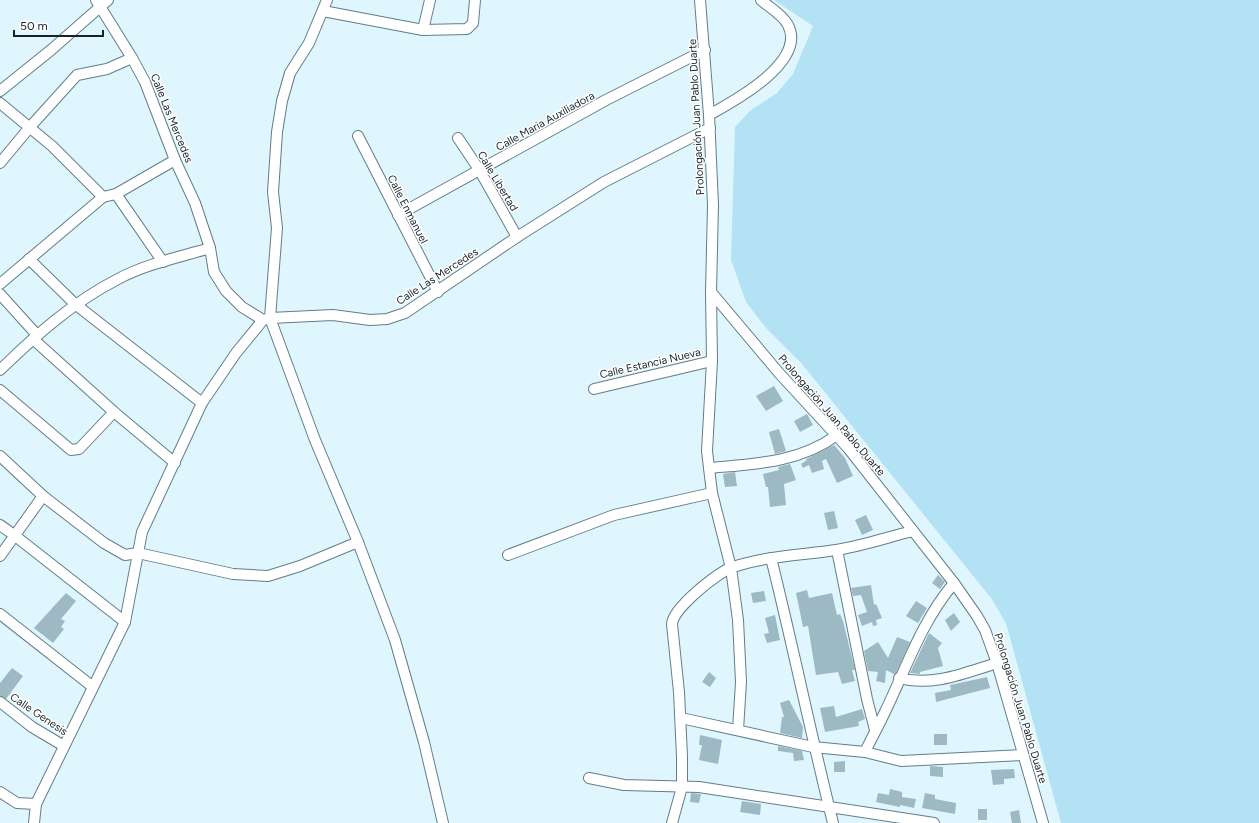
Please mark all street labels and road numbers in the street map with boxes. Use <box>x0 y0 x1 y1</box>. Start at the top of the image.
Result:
street label: Prolongación Juan Pablo Duarte <box>686 39 707 195</box>
street label: Calle Las Mercedes <box>148 72 195 165</box>
street label: Calle Maria Auxiliadora <box>494 89 597 154</box>
street label: Calle Libertad <box>475 149 521 214</box>
street label: Calle Enmanuel <box>385 173 430 246</box>
street label: Calle Las Mercedes <box>394 245 481 308</box>
street label: Calle Estancia Nueva <box>598 346 702 381</box>
street label: Prolongación Juan Pablo Duarte <box>775 352 888 479</box>
street label: Prolongación Juan Pablo Duarte <box>991 631 1050 785</box>
street label: Calle Genesis <box>8 690 70 738</box>

